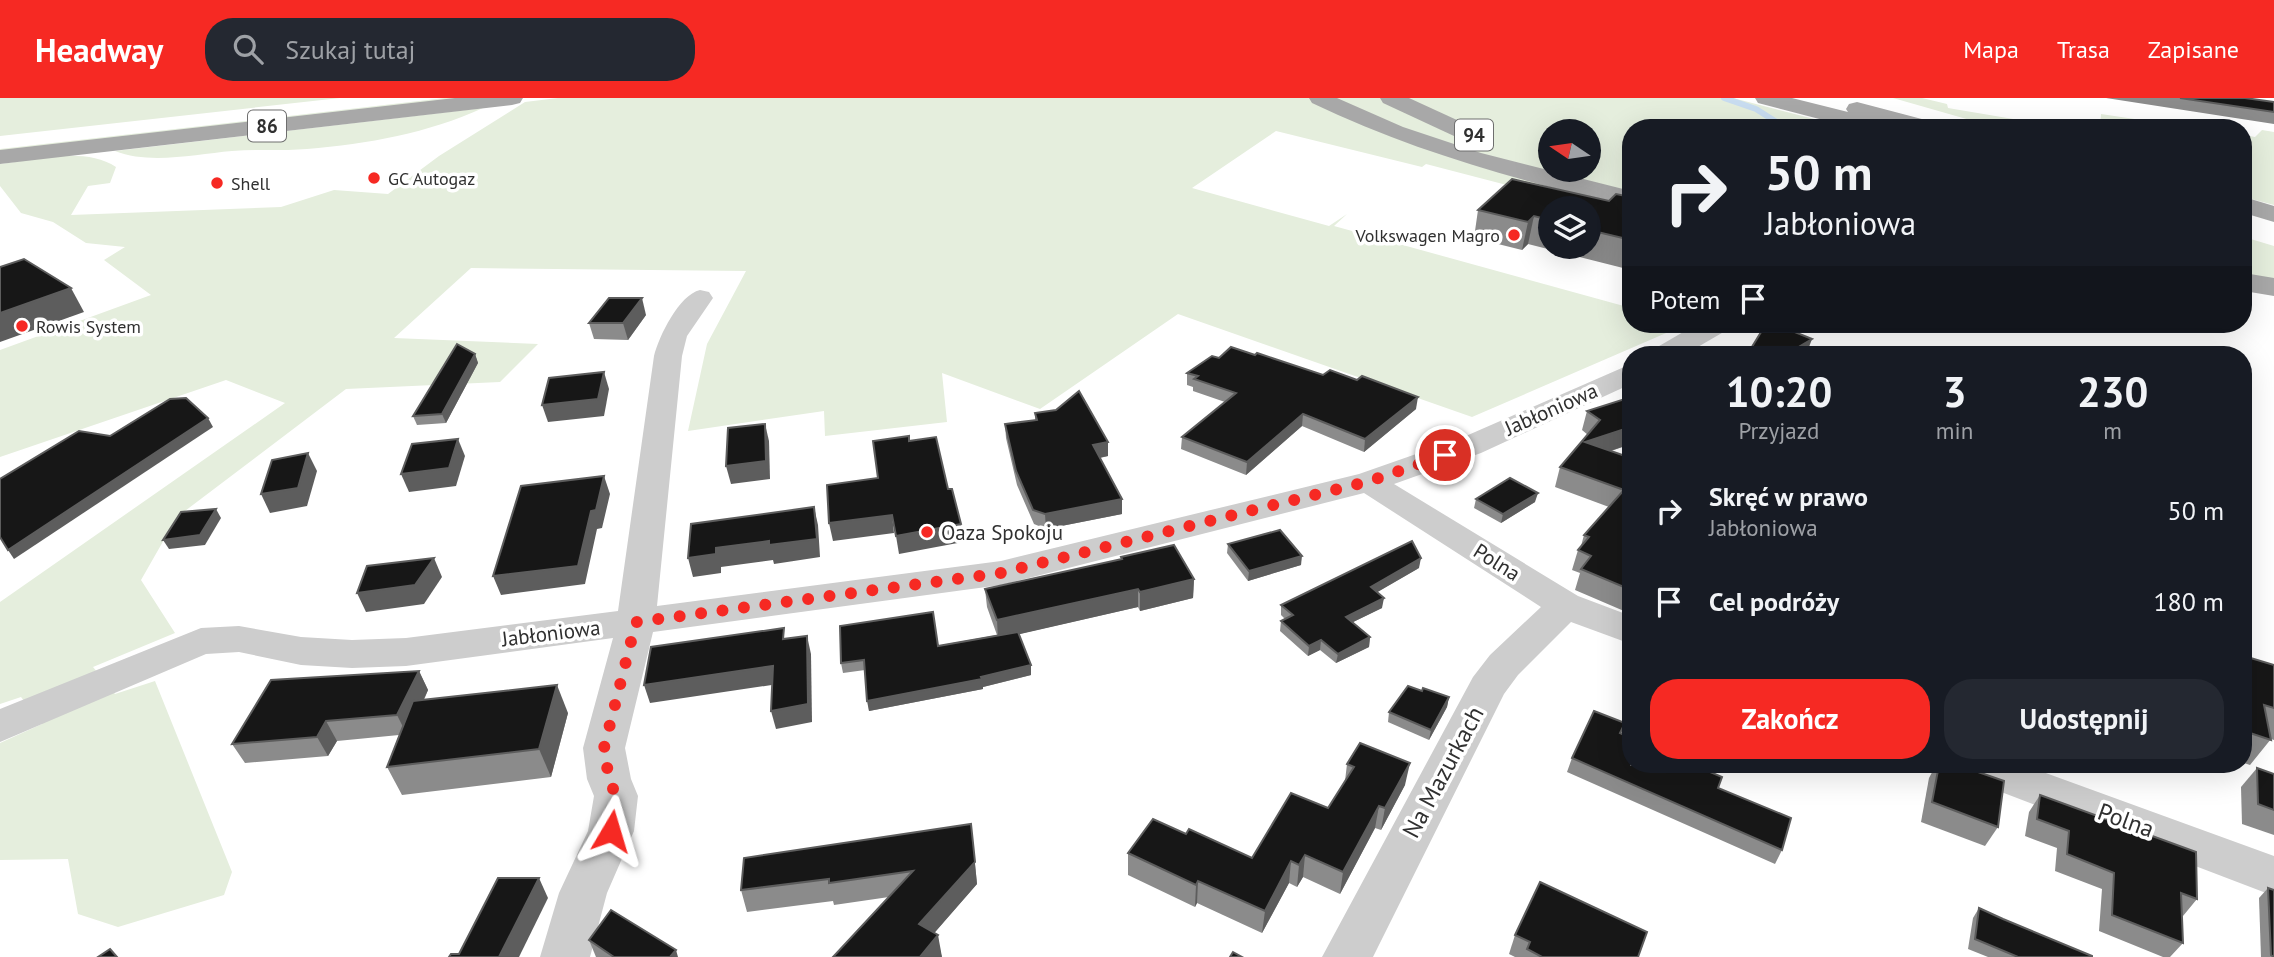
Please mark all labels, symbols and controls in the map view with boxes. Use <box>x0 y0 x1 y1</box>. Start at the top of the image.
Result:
search box <box>205 18 695 81</box>
text: Headway <box>35 28 163 71</box>
icon: search <box>229 30 267 68</box>
text: Szukaj tutaj <box>285 33 416 66</box>
text: Mapa <box>1963 34 2019 65</box>
text: Trasa <box>2057 34 2110 65</box>
text: Zapisane <box>2148 34 2239 65</box>
road number: 86 <box>248 110 286 142</box>
north arrow <box>1538 119 1601 182</box>
map controls <box>1538 119 1601 259</box>
road number: 94 <box>1455 120 1493 150</box>
text: 50 m <box>1765 140 1872 204</box>
icon: right <box>1650 147 1741 238</box>
place label: GC Autogaz <box>388 167 475 190</box>
marker: GC Autogaz <box>366 170 382 186</box>
place label: Shell <box>231 172 271 195</box>
marker: Shell <box>209 175 225 191</box>
button: layers <box>1538 196 1601 259</box>
text: Jabłoniowa <box>1765 202 1916 244</box>
place label: Volkswagen Magro <box>1354 224 1500 247</box>
marker: Volkswagen Magro <box>1506 227 1522 243</box>
icon: arrive <box>1734 280 1772 318</box>
text: Potem <box>1650 283 1720 316</box>
place label: Rowis System <box>36 315 141 338</box>
marker: Rowis System <box>14 318 30 334</box>
text: 10:20 <box>1726 364 1832 419</box>
text: 3 <box>1943 364 1966 419</box>
text: 230 <box>2077 364 2148 419</box>
street label: Jabłoniowa <box>1499 376 1602 442</box>
text: Przyjazd <box>1738 416 1819 445</box>
text: min <box>1936 416 1973 445</box>
text: m <box>2103 416 2122 445</box>
pin <box>1415 425 1475 485</box>
icon: arrive <box>1426 436 1464 474</box>
text: Skręć w prawo <box>1709 480 1868 513</box>
icon: right <box>1650 492 1688 530</box>
text: 50 m <box>2168 494 2224 527</box>
text: Jabłoniowa <box>1709 513 1818 542</box>
place label: Oaza Spokoju <box>941 519 1063 546</box>
marker: Oaza Spokoju <box>919 524 935 540</box>
street label: Polna <box>1469 537 1525 587</box>
icon: arrive <box>1650 583 1688 621</box>
text: Cel podróży <box>1709 585 1839 618</box>
text: 180 m <box>2153 585 2224 618</box>
street label: Jabłoniowa <box>499 614 602 653</box>
button: Zakończ <box>1650 679 1930 759</box>
button: Udostępnij <box>1944 679 2224 759</box>
street label: Na Mazurkach <box>1395 701 1491 843</box>
position arrow <box>574 794 648 868</box>
street label: Polna <box>2094 796 2158 844</box>

